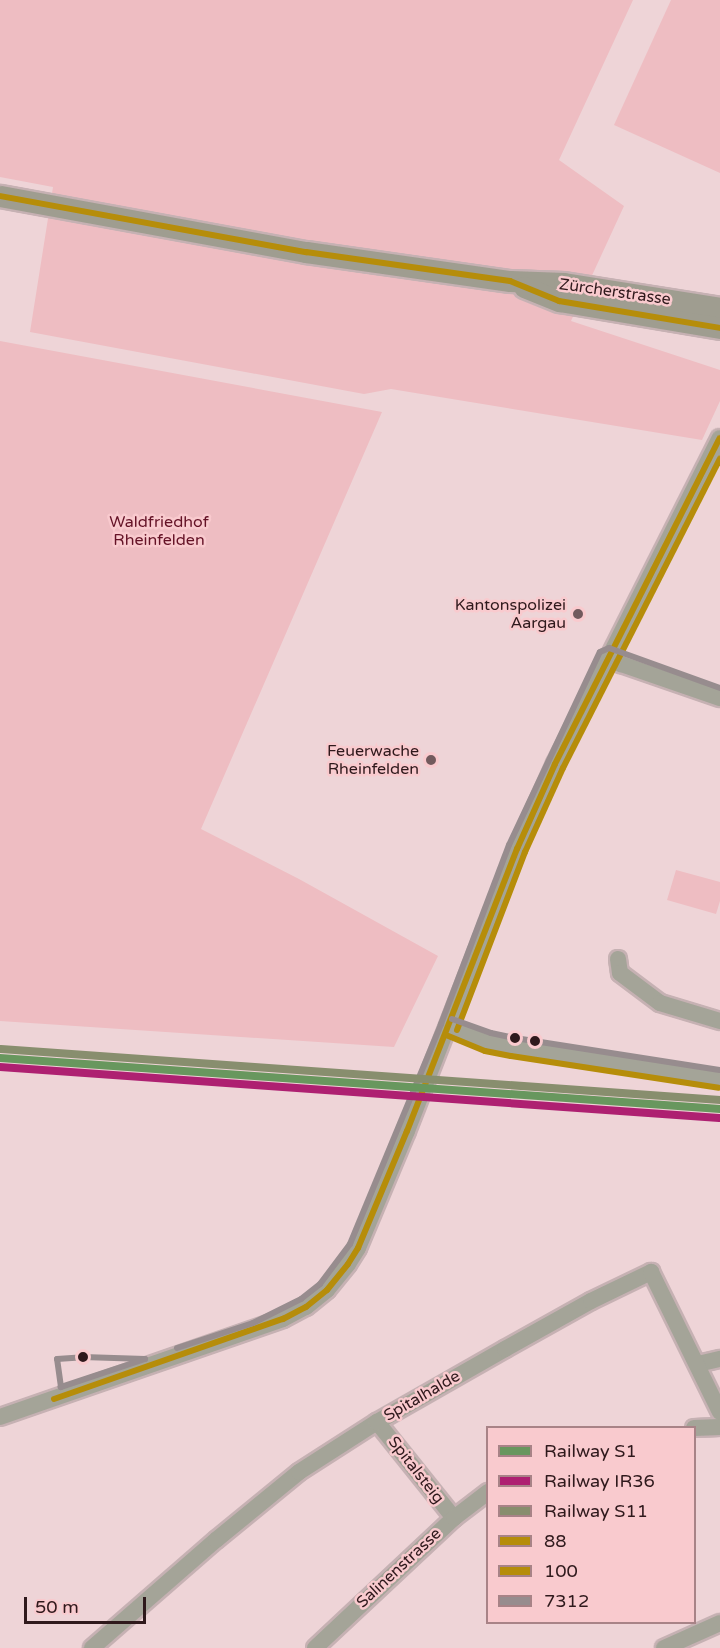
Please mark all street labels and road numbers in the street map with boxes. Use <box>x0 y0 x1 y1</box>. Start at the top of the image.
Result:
street label: Zürcherstrasse <box>558 275 672 309</box>
street label: Spitalhalde <box>380 1366 464 1426</box>
street label: Spitalsteig <box>384 1433 448 1507</box>
street label: Salinenstrasse <box>353 1524 445 1612</box>

